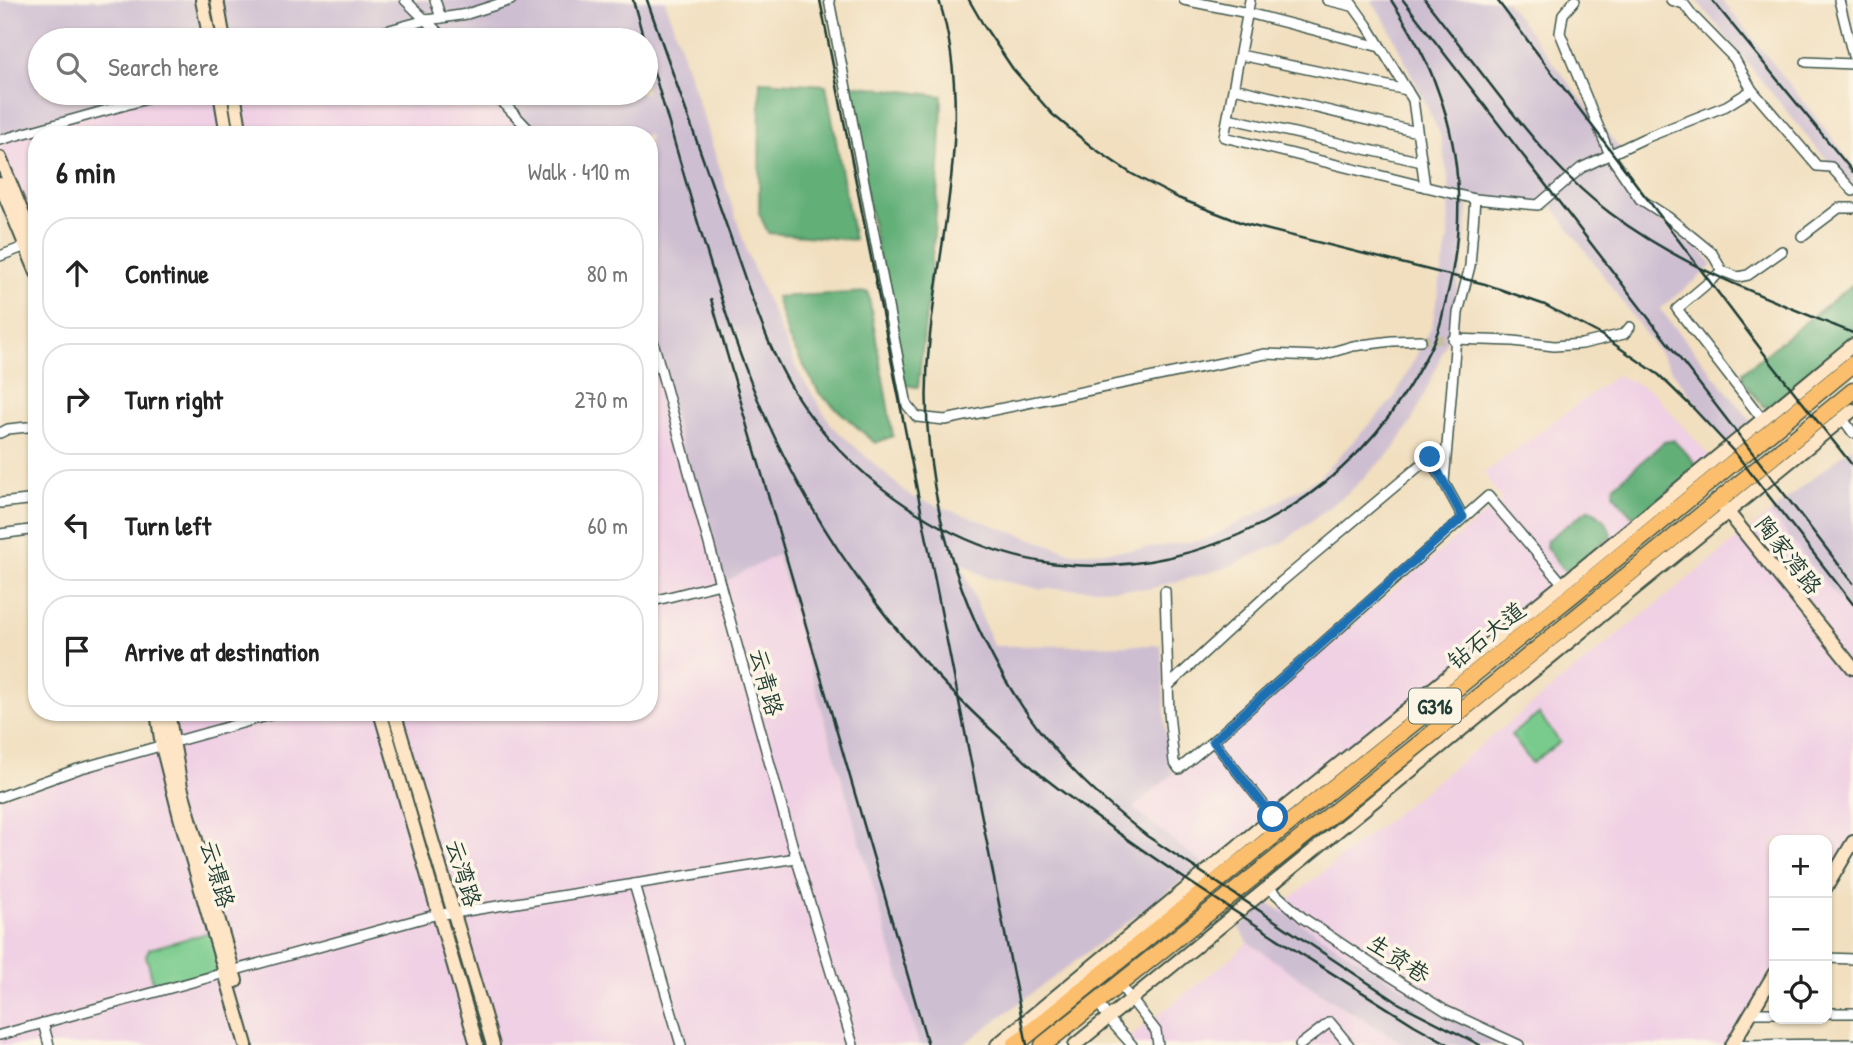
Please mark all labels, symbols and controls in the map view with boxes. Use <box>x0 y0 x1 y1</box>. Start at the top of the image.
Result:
search box <box>28 28 658 105</box>
icon: search <box>52 48 90 86</box>
text: Search here <box>108 49 219 84</box>
text: 6 min <box>56 152 116 192</box>
text: Walk · 410 m <box>528 156 630 187</box>
icon: ahead <box>58 254 96 292</box>
text: Continue <box>125 256 209 291</box>
text: 80 m <box>587 258 628 289</box>
icon: right <box>58 380 96 418</box>
text: Turn right <box>125 382 223 417</box>
text: 270 m <box>575 384 628 415</box>
route end <box>1414 441 1445 472</box>
icon: left <box>58 506 96 544</box>
text: Turn left <box>125 508 211 543</box>
street label: 陶家湾路 <box>1748 509 1830 601</box>
text: 60 m <box>588 510 628 541</box>
street label: 钻石大道 <box>1440 594 1532 676</box>
icon: arrive <box>58 632 96 670</box>
text: Arrive at destination <box>125 634 320 669</box>
street label: 云青路 <box>743 645 791 719</box>
road number: G316 <box>1409 688 1461 724</box>
route start <box>1257 801 1288 832</box>
street label: 云湾路 <box>439 835 489 911</box>
map controls <box>1769 835 1832 1024</box>
button: + <box>1769 835 1832 898</box>
street label: 云璟路 <box>194 837 242 911</box>
button: − <box>1769 898 1832 961</box>
street label: 生资巷 <box>1362 926 1437 990</box>
button: locate <box>1769 961 1832 1024</box>

